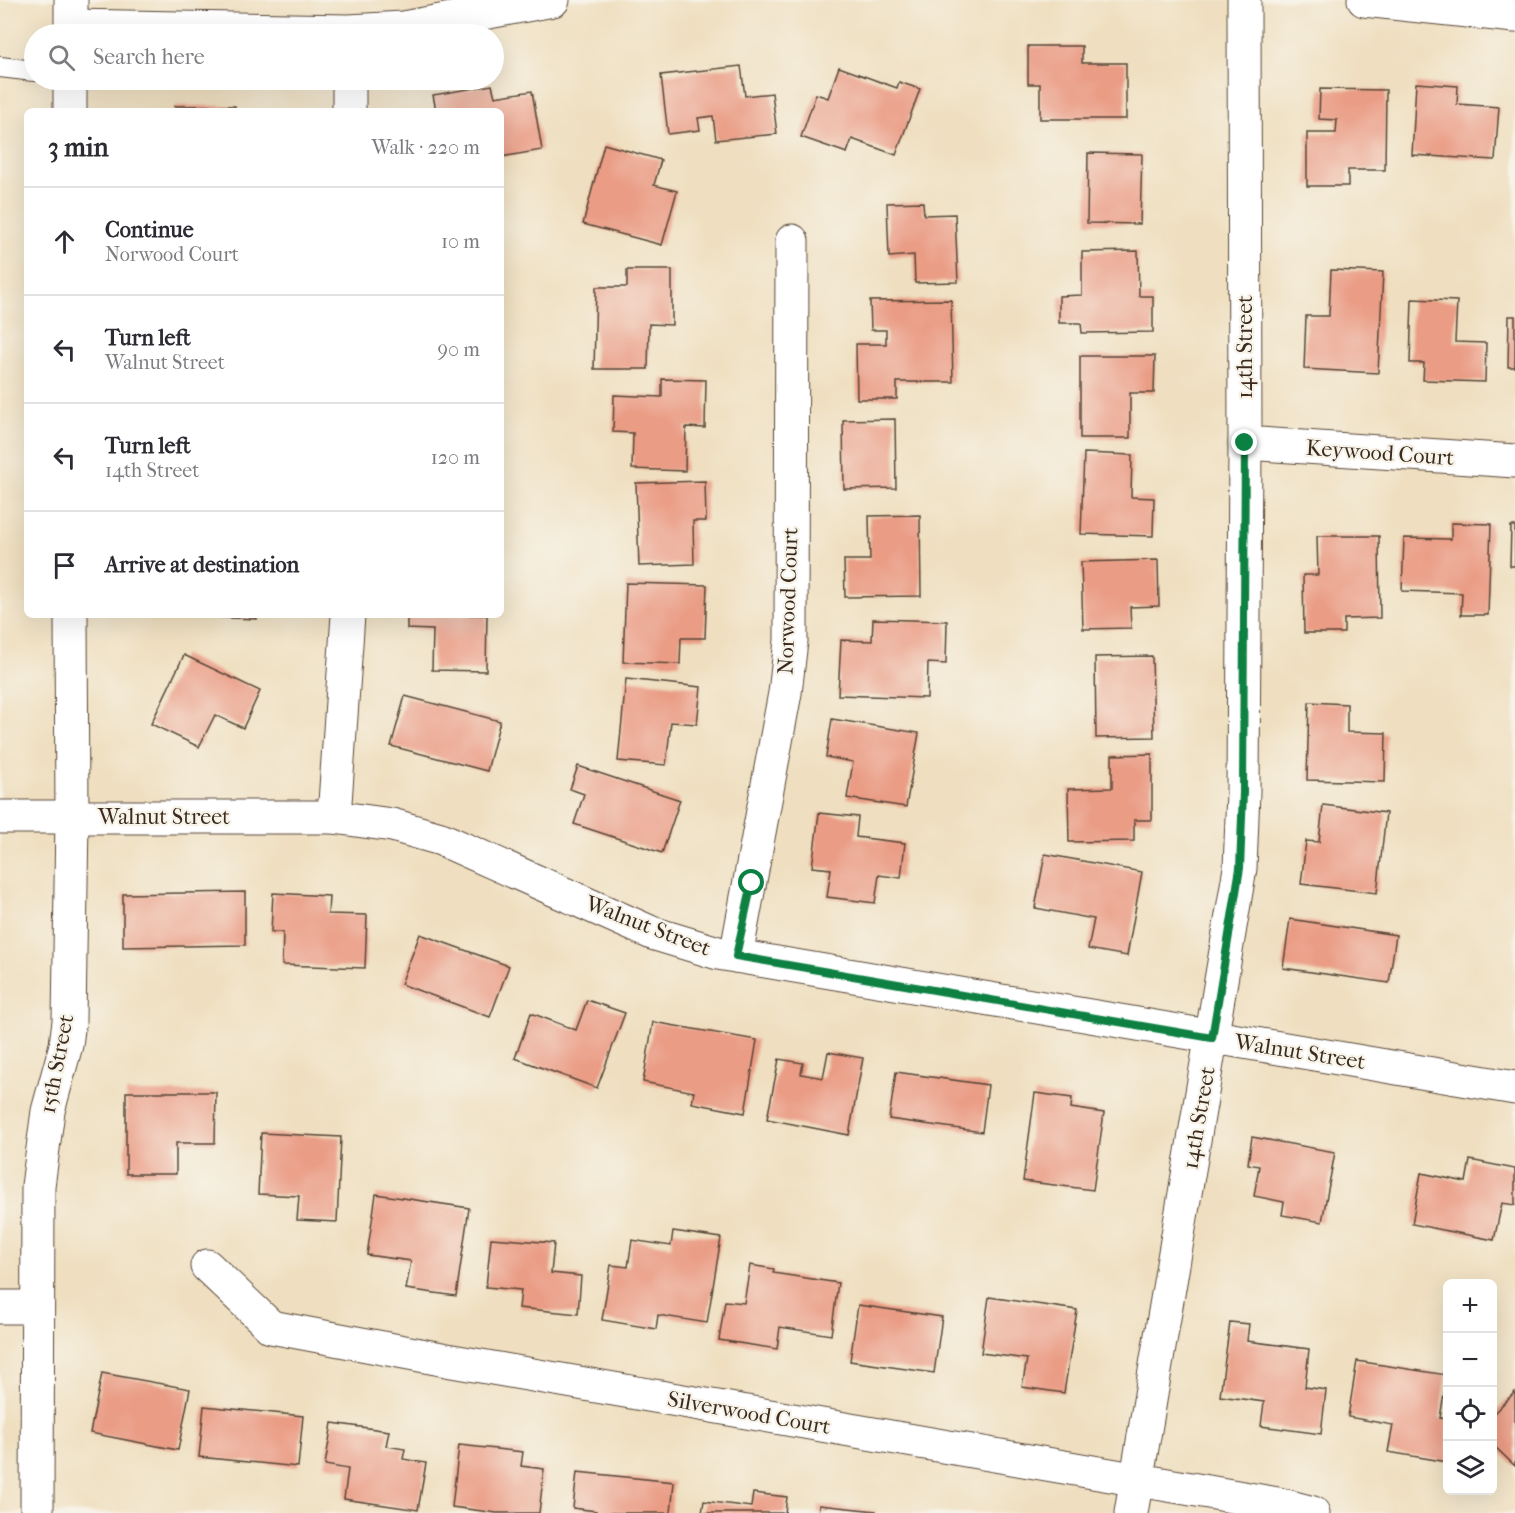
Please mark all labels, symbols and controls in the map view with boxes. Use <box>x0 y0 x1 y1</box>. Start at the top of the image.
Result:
search box <box>24 24 504 90</box>
icon: search <box>45 41 78 74</box>
text: Search here <box>93 44 205 70</box>
text: 3 min <box>48 132 109 163</box>
text: Walk · 220 m <box>372 136 480 159</box>
text: Continue <box>105 217 194 243</box>
icon: ahead <box>48 225 81 258</box>
text: 10 m <box>441 230 480 253</box>
text: Norwood Court <box>105 243 239 266</box>
street label: 14th Street <box>1232 295 1258 399</box>
text: Turn left <box>105 325 191 351</box>
icon: left <box>48 333 81 366</box>
text: 90 m <box>438 338 480 361</box>
text: Walnut Street <box>105 351 225 374</box>
route end <box>1231 429 1257 455</box>
text: Turn left <box>105 433 191 459</box>
street label: Keywood Court <box>1305 435 1455 471</box>
icon: left <box>48 441 81 474</box>
text: 120 m <box>431 446 480 469</box>
text: 14th Street <box>105 459 199 482</box>
street label: Norwood Court <box>772 527 804 675</box>
icon: arrive <box>48 549 81 582</box>
text: Arrive at destination <box>105 552 299 578</box>
street label: Walnut Street <box>97 804 230 830</box>
route start <box>738 869 764 895</box>
street label: Walnut Street <box>581 890 714 962</box>
street label: 15th Street <box>35 1012 79 1116</box>
street label: Walnut Street <box>1232 1029 1367 1075</box>
street label: 14th Street <box>1177 1064 1221 1171</box>
map controls <box>1443 1279 1497 1495</box>
button: + <box>1443 1279 1497 1333</box>
button: − <box>1443 1333 1497 1387</box>
street label: Silverwood Court <box>665 1386 833 1440</box>
button: locate <box>1443 1387 1497 1441</box>
button: layers <box>1443 1441 1497 1495</box>

